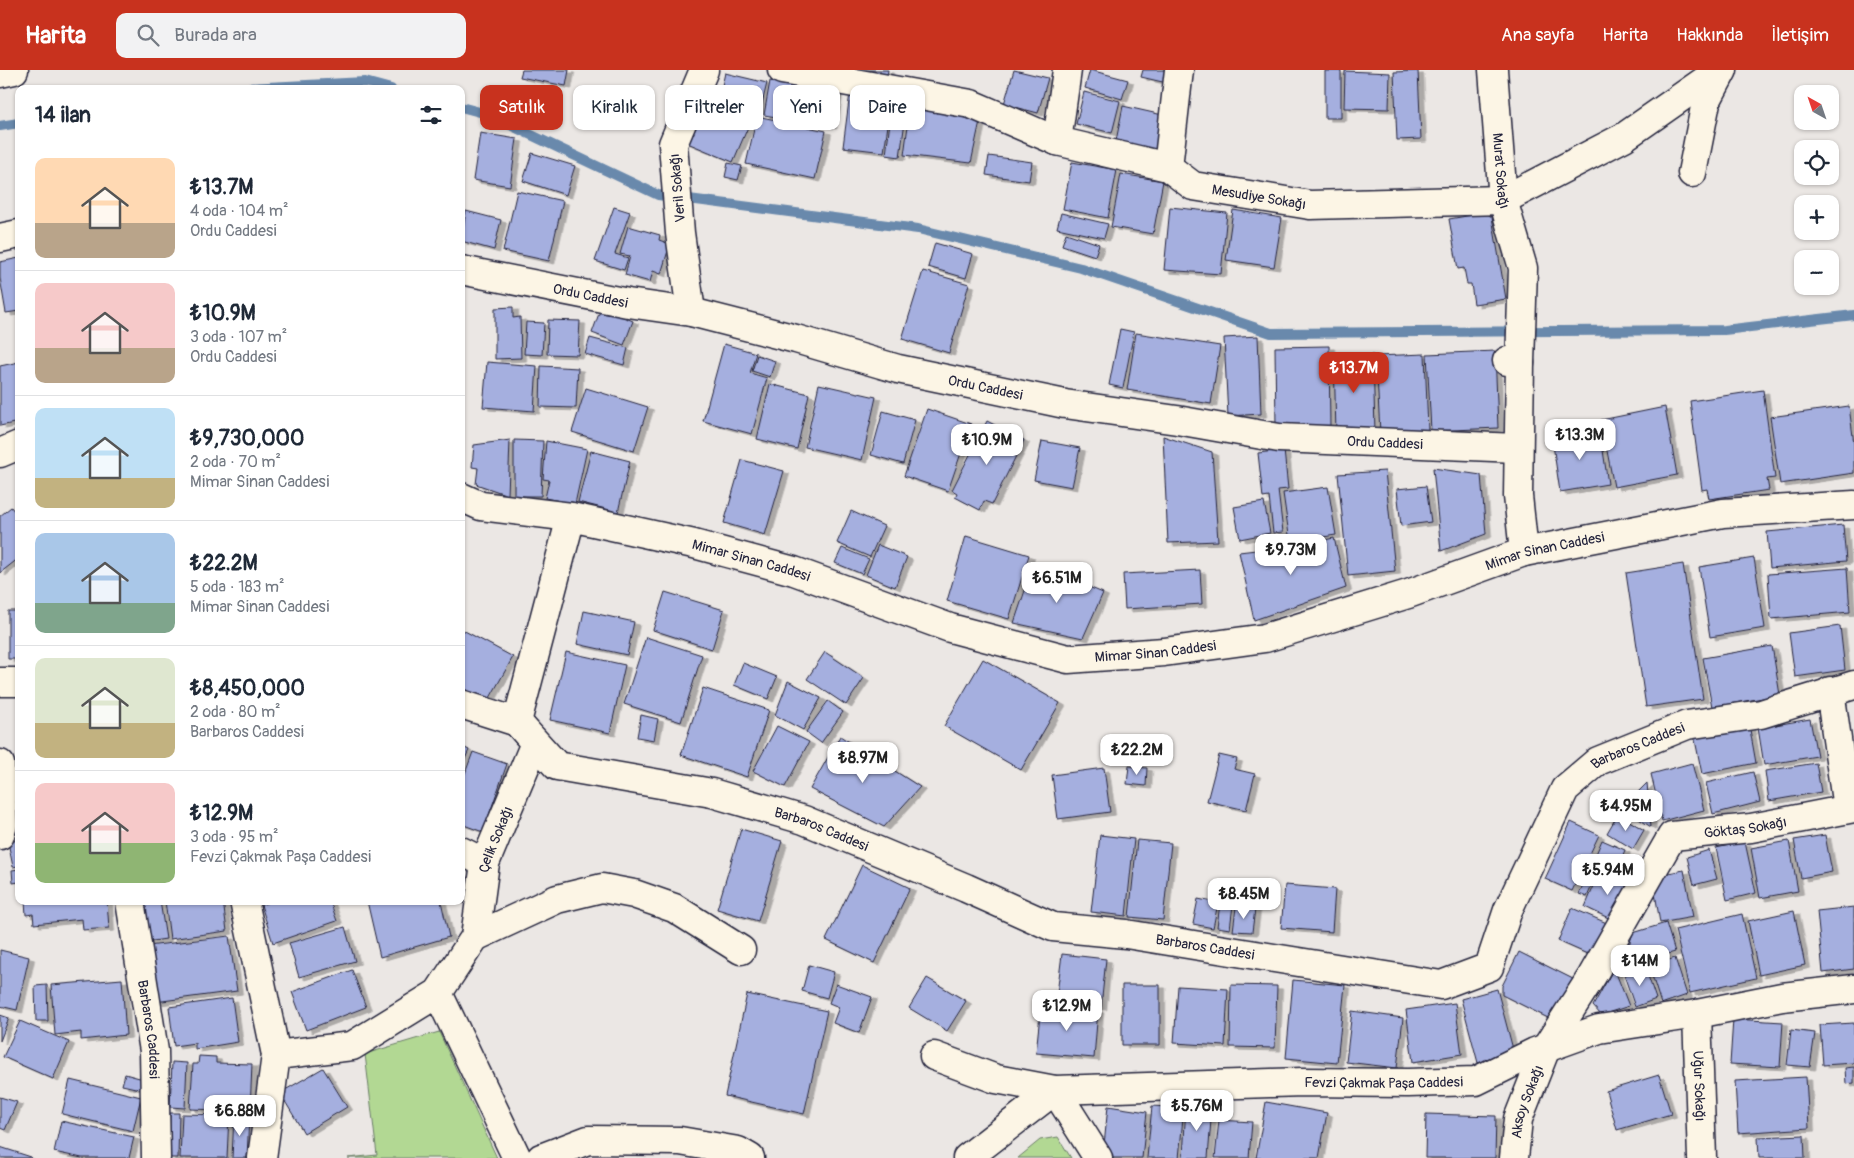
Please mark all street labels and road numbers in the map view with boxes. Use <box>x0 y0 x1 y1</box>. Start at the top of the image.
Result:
street label: Murat Sokağı <box>1489 132 1513 211</box>
street label: Veril Sokağı <box>666 153 689 223</box>
street label: Mesudiye Sokağı <box>1211 181 1307 213</box>
street label: Ordu Caddesi <box>551 280 629 312</box>
street label: Ordu Caddesi <box>946 372 1024 404</box>
street label: Ordu Caddesi <box>1347 433 1423 453</box>
street label: Mimar Sinan Caddesi <box>1483 528 1606 574</box>
street label: Mimar Sinan Caddesi <box>690 536 813 585</box>
street label: Mimar Sinan Caddesi <box>1094 637 1217 666</box>
street label: Barbaros Caddesi <box>1587 719 1687 773</box>
street label: Çelik Sokağı <box>476 804 517 874</box>
street label: Barbaros Caddesi <box>772 804 871 855</box>
street label: Göktaş Sokağı <box>1703 813 1788 842</box>
street label: Barbaros Caddesi <box>1154 931 1256 964</box>
street label: Barbaros Caddesi <box>134 979 163 1079</box>
street label: Uğur Sokağı <box>1689 1050 1709 1122</box>
street label: Aksoy Sokağı <box>1508 1063 1547 1139</box>
street label: Fevzi Çakmak Paşa Caddesi <box>1304 1073 1463 1092</box>

